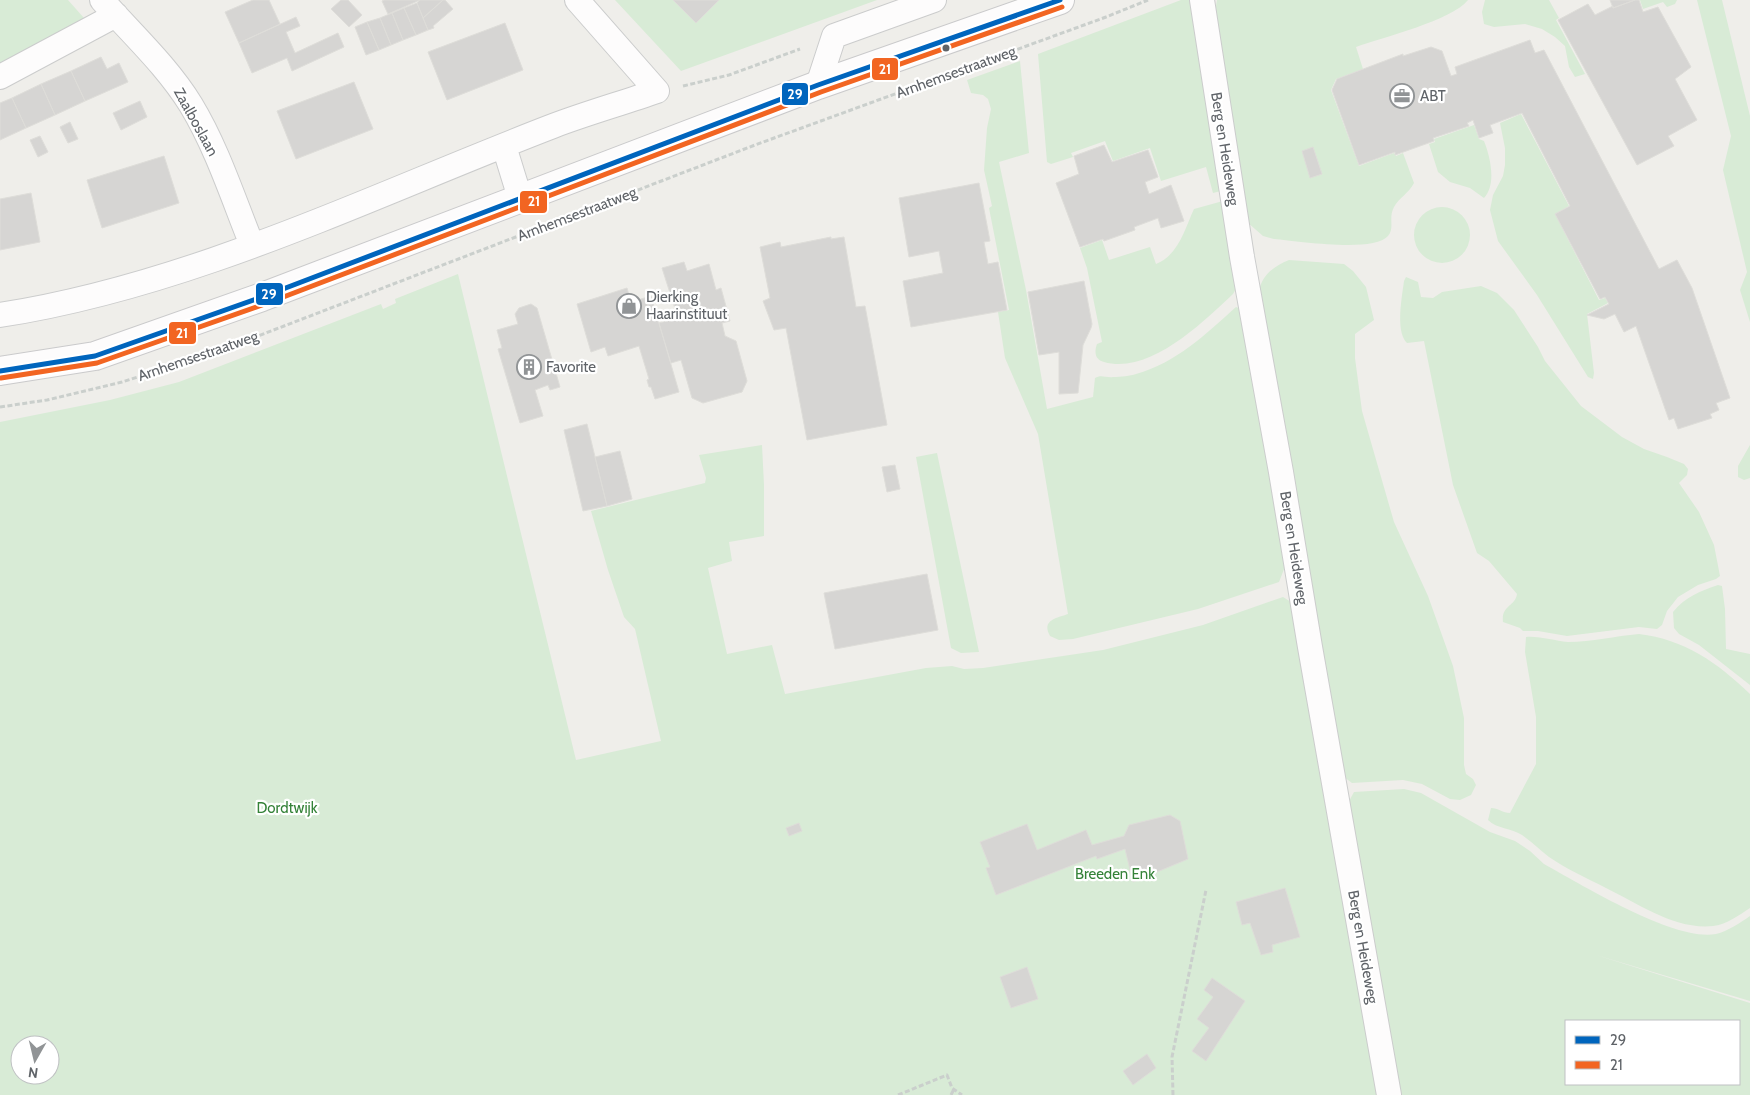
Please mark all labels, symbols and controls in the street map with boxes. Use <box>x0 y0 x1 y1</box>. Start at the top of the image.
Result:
street label: Arnhemsestraatweg <box>894 42 1019 102</box>
unlabelled marker <box>941 43 951 53</box>
line badge: 21 <box>871 57 899 81</box>
text: 21 <box>879 60 891 78</box>
line badge: 29 <box>781 82 809 106</box>
office icon: ABT <box>1389 83 1415 109</box>
street label: Zaalboslaan <box>170 85 222 159</box>
text: 29 <box>787 85 803 103</box>
place label: ABT <box>1420 87 1446 105</box>
street label: Berg en Heideweg <box>1207 91 1243 208</box>
street label: Arnhemsestraatweg <box>515 183 640 245</box>
line badge: 21 <box>519 190 548 214</box>
text: 21 <box>528 192 540 210</box>
line badge: 29 <box>255 282 284 306</box>
text: 29 <box>261 285 277 303</box>
place label: Dierking Haarinstituut <box>646 288 727 323</box>
shop icon: Dierking Haarinstituut <box>616 293 642 319</box>
line badge: 21 <box>168 321 197 345</box>
text: 21 <box>176 324 188 342</box>
street label: Arnhemsestraatweg <box>135 327 261 385</box>
building icon: Favorite <box>516 354 542 380</box>
place label: Favorite <box>546 358 596 376</box>
street label: Berg en Heideweg <box>1276 490 1312 607</box>
park label: Dordtwijk <box>257 799 318 817</box>
park label: Breeden Enk <box>1075 865 1155 883</box>
street label: Berg en Heideweg <box>1344 889 1382 1006</box>
legend <box>1565 1020 1740 1085</box>
text: 29 <box>1610 1031 1626 1049</box>
north arrow <box>10 1035 60 1085</box>
text: 21 <box>1610 1056 1623 1074</box>
text: N <box>27 1063 39 1082</box>

